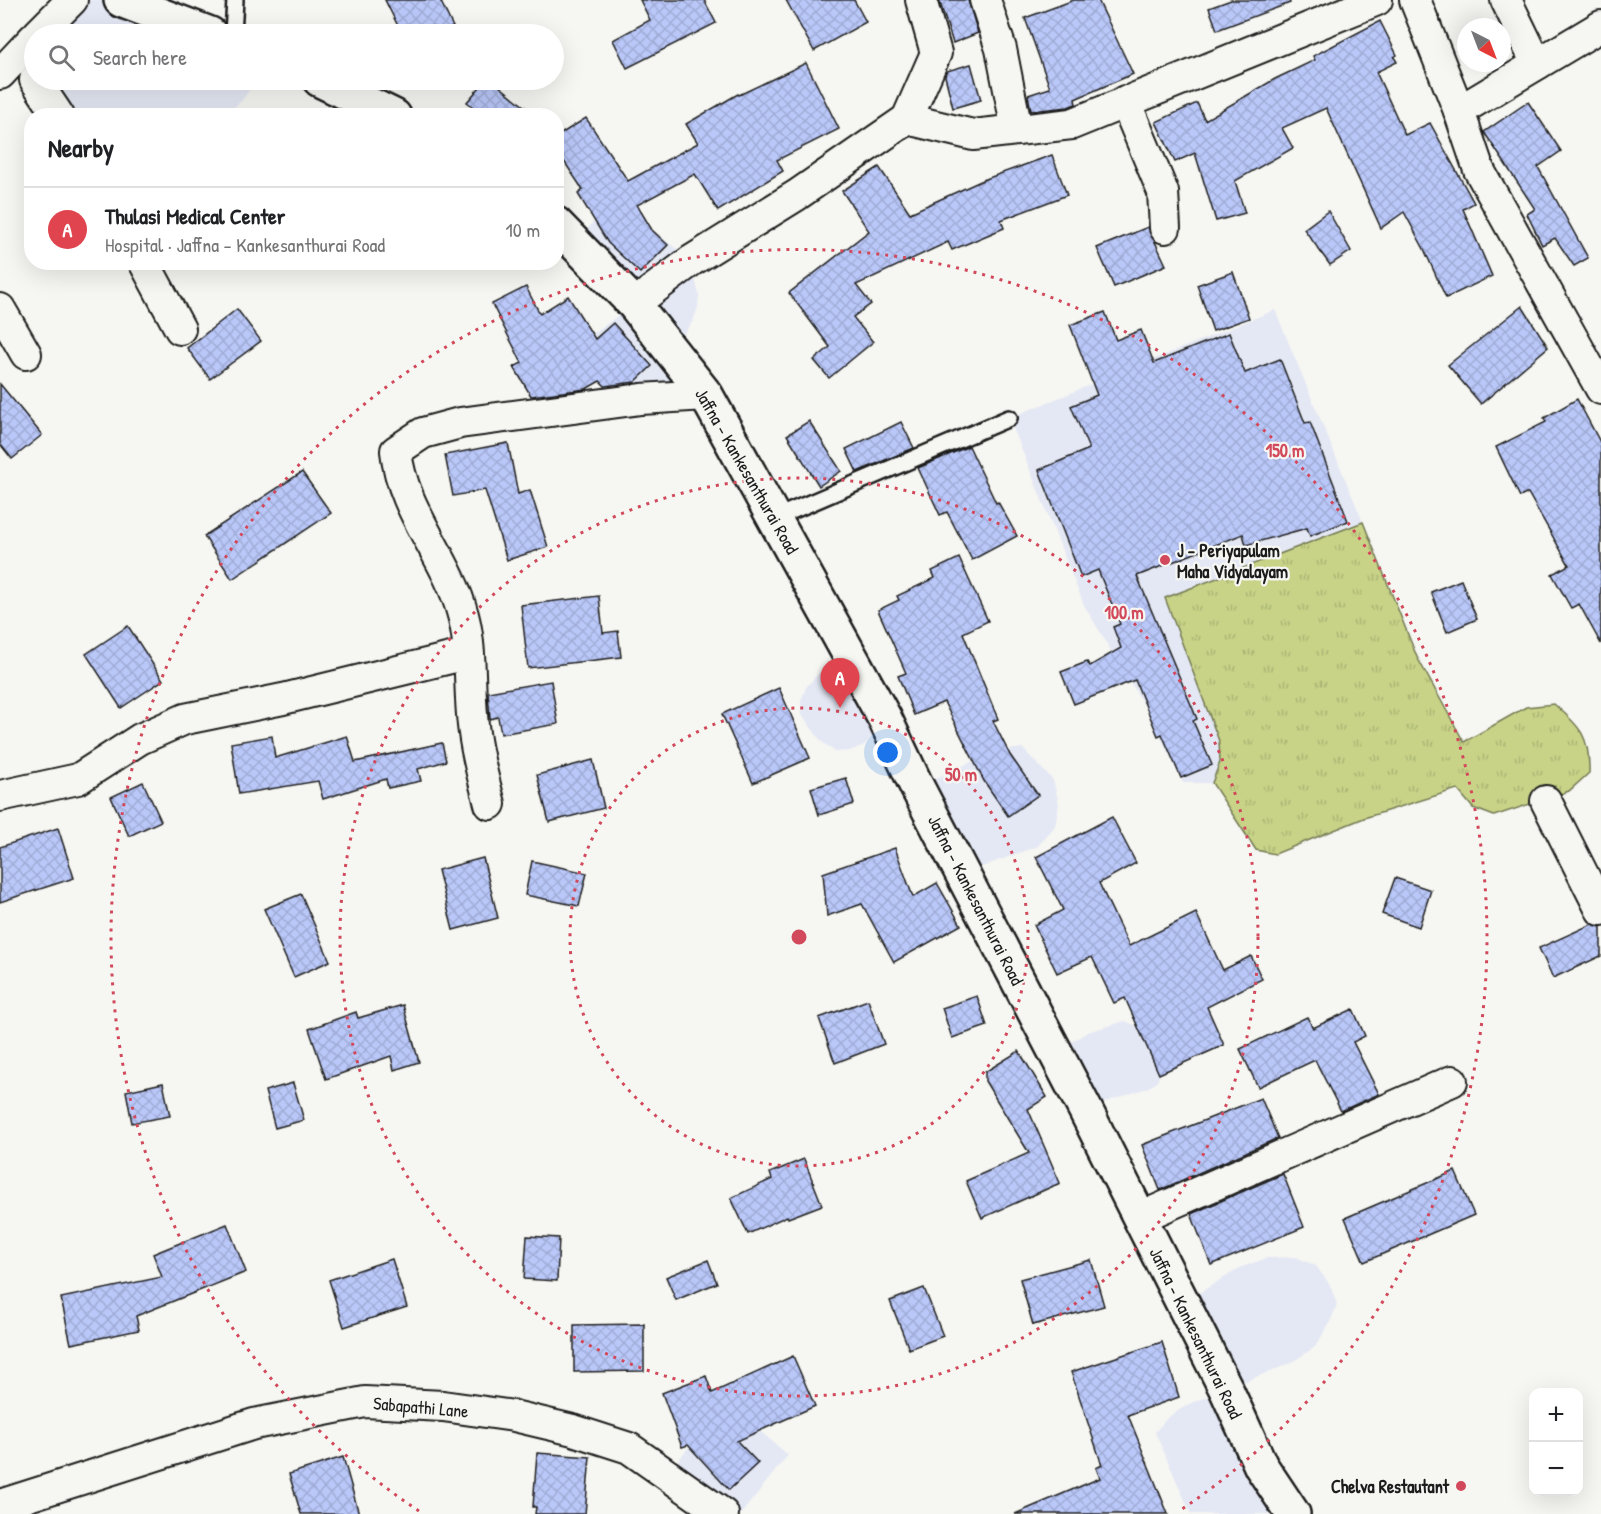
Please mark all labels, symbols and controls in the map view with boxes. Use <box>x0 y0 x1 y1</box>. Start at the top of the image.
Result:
north arrow <box>1457 18 1511 72</box>
search box <box>24 24 564 90</box>
icon: search <box>45 41 78 74</box>
text: Search here <box>93 42 187 72</box>
text: Nearby <box>48 130 114 165</box>
text: Thulasi Medical Center <box>105 201 285 231</box>
text: A <box>63 216 72 243</box>
text: 10 m <box>506 216 540 243</box>
text: Hospital · Jaffna - Kankesanthurai Road <box>105 231 385 258</box>
street label: Jaffna - Kankesanthurai Road <box>689 383 805 559</box>
text: 150 m <box>1266 438 1304 463</box>
place label: J - Periyapulam Maha Vidyalayam <box>1177 538 1288 585</box>
marker: J - Periyapulam Maha Vidyalayam <box>1158 553 1172 567</box>
text: 100 m <box>1104 600 1144 625</box>
pin: A <box>820 658 860 708</box>
your location <box>873 738 902 767</box>
text: 50 m <box>945 762 977 787</box>
street label: Jaffna - Kankesanthurai Road <box>922 811 1030 989</box>
centre of rings <box>789 927 809 947</box>
street label: Jaffna - Kankesanthurai Road <box>1144 1243 1248 1423</box>
map controls <box>1529 1388 1583 1496</box>
button: + <box>1529 1388 1583 1442</box>
street label: Sabapathi Lane <box>372 1390 470 1424</box>
button: − <box>1529 1442 1583 1496</box>
place label: Chelva Restautant <box>1331 1474 1450 1499</box>
marker: Chelva Restautant <box>1454 1479 1468 1493</box>

